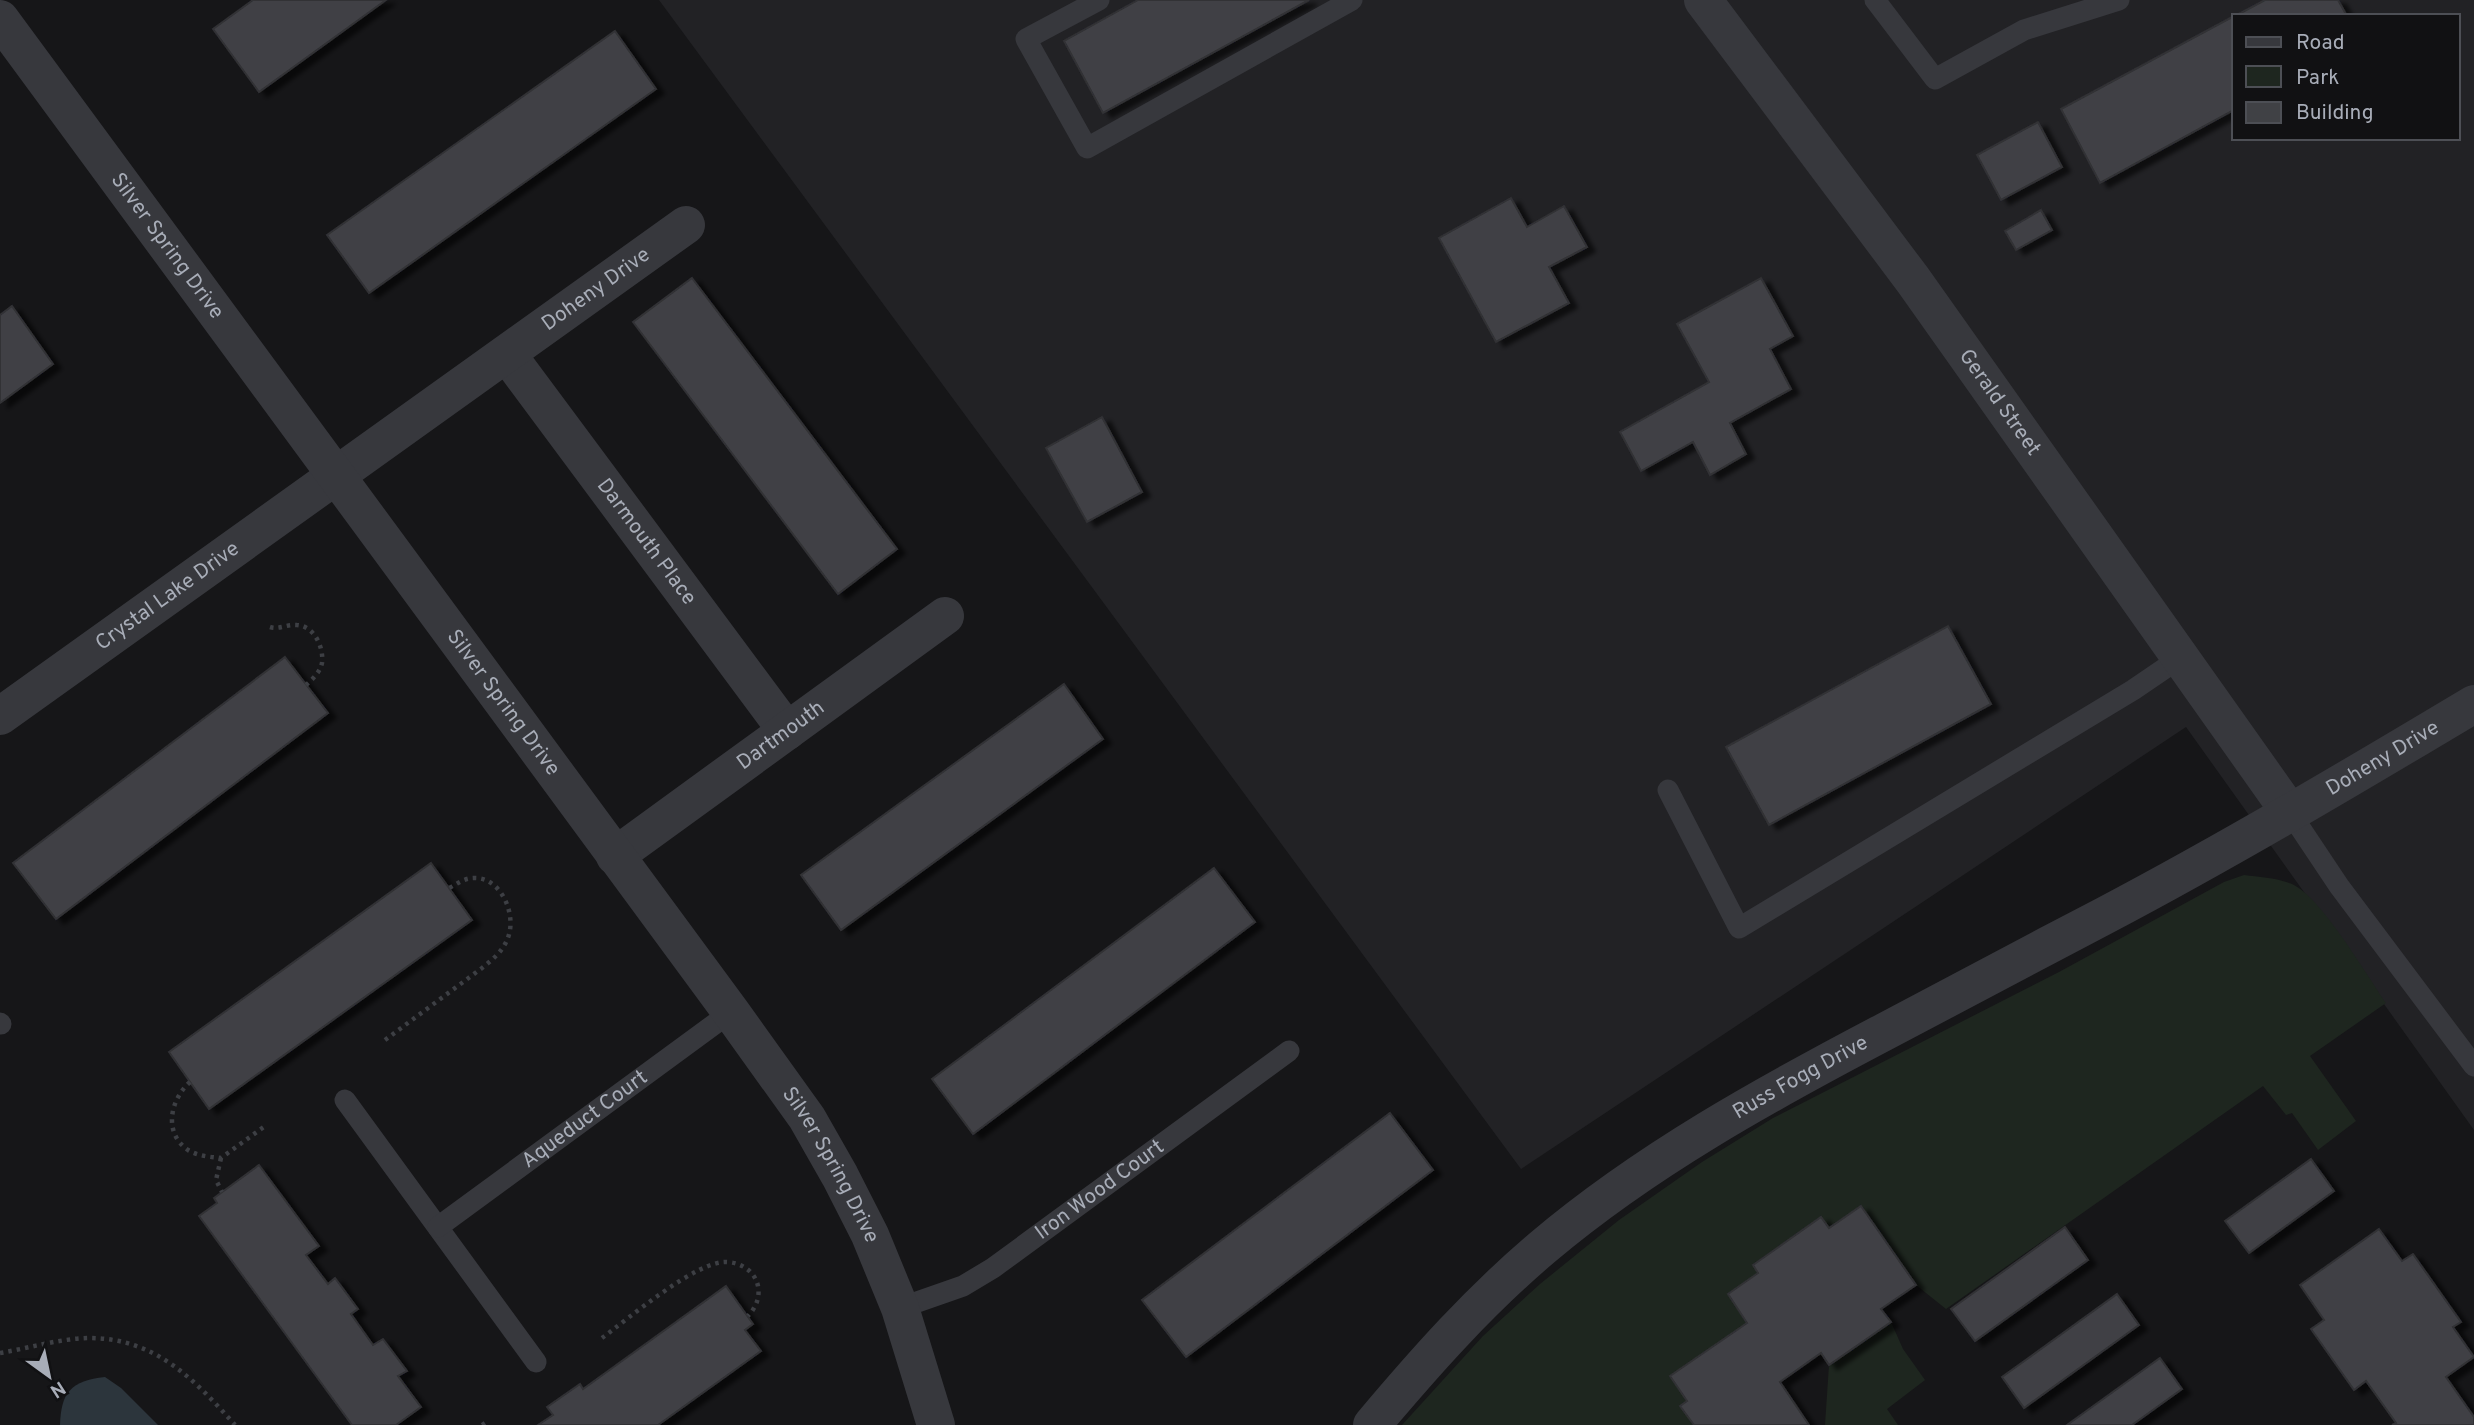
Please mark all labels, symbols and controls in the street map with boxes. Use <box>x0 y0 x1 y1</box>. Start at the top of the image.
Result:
legend <box>2232 14 2460 140</box>
text: Road <box>2296 30 2345 57</box>
text: Park <box>2296 65 2339 92</box>
text: Building <box>2296 100 2374 127</box>
street label: Silver Spring Drive <box>104 168 230 325</box>
street label: Doheny Drive <box>537 241 656 337</box>
street label: Gerald Street <box>1953 344 2047 461</box>
street label: Darmouth Place <box>591 473 703 611</box>
street label: Crystal Lake Drive <box>90 535 245 657</box>
street label: Silver Spring Drive <box>441 624 566 781</box>
street label: Dartmouth <box>732 695 830 776</box>
street label: Doheny Drive <box>2321 714 2444 802</box>
street label: Russ Fogg Drive <box>1728 1029 1873 1126</box>
street label: Aqueduct Court <box>516 1064 653 1175</box>
street label: Silver Spring Drive <box>776 1082 885 1247</box>
street label: Iron Wood Court <box>1030 1134 1170 1246</box>
north arrow <box>14 1341 84 1411</box>
text: N <box>45 1375 69 1402</box>

